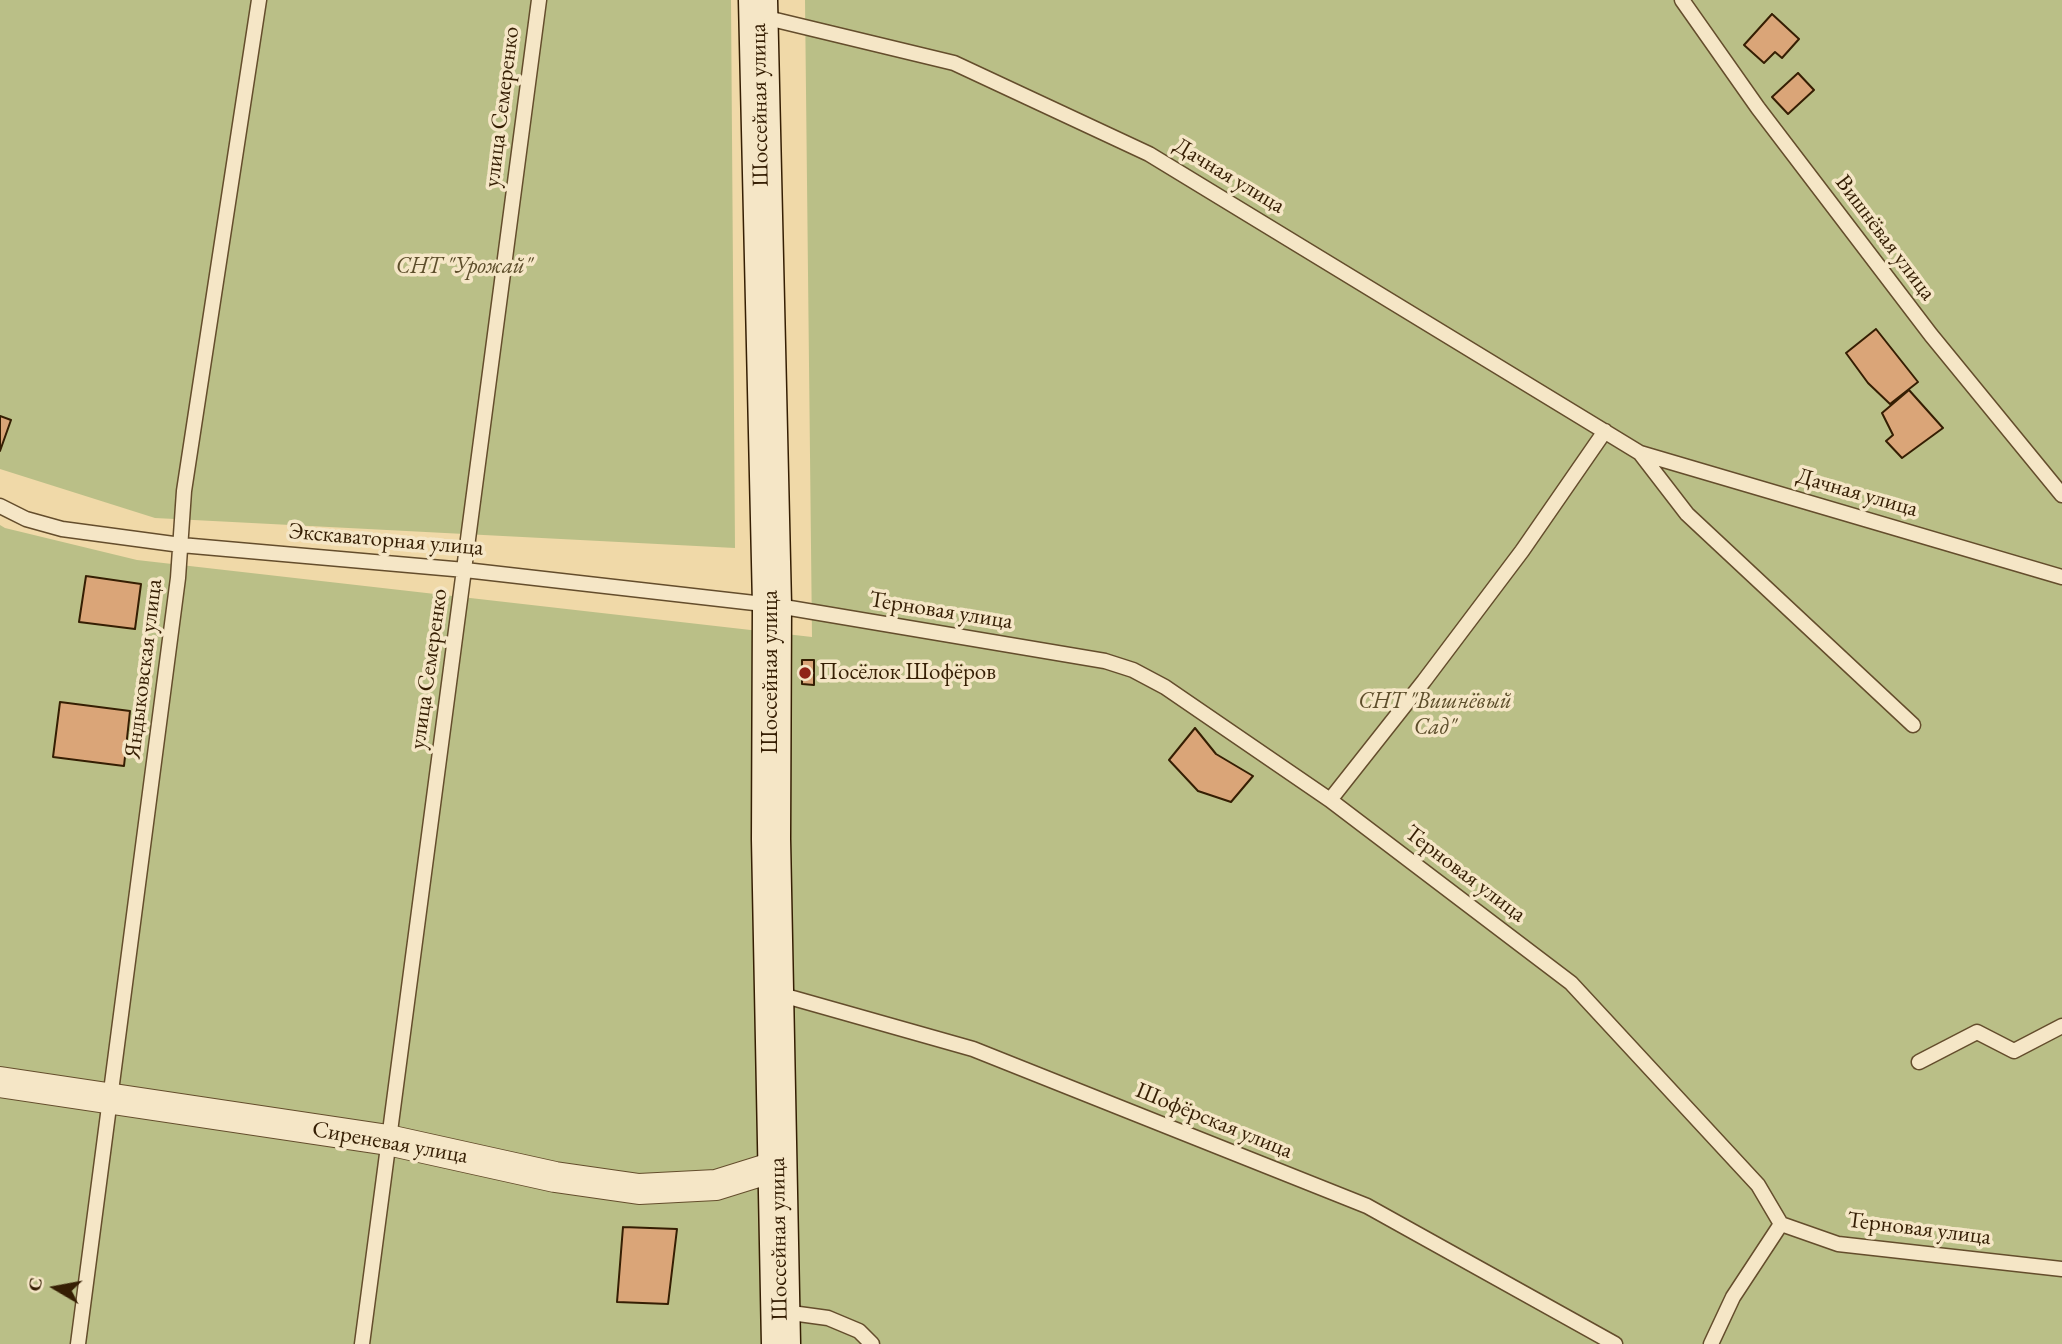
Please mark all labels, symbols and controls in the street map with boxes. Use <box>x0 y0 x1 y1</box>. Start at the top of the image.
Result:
street label: Шоссейная улица <box>745 23 775 187</box>
street label: улица Семеренко <box>478 25 526 189</box>
street label: Дачная улица <box>1168 132 1290 220</box>
street label: Вишнёвая улица <box>1829 170 1941 306</box>
park label: СНТ "Урожай" <box>396 253 532 281</box>
street label: Дачная улица <box>1793 463 1921 523</box>
street label: Экскаваторная улица <box>287 518 485 562</box>
street label: Яндыковская улица <box>119 577 169 761</box>
street label: Терновая улица <box>867 586 1015 636</box>
street label: улица Семеренко <box>404 587 454 751</box>
street label: Шоссейная улица <box>757 590 785 754</box>
place label: Посёлок Шофёров <box>819 659 996 687</box>
marker: Посёлок Шофёров <box>797 665 813 681</box>
park label: СНТ "Вишнёвый Сад" <box>1358 688 1512 742</box>
street label: Терновая улица <box>1399 819 1531 929</box>
street label: Шофёрская улица <box>1131 1077 1297 1165</box>
street label: Сиреневая улица <box>310 1116 470 1170</box>
street label: Шоссейная улица <box>764 1157 794 1321</box>
street label: Терновая улица <box>1845 1206 1993 1252</box>
north arrow <box>21 1253 91 1323</box>
text: С <box>21 1275 48 1293</box>

